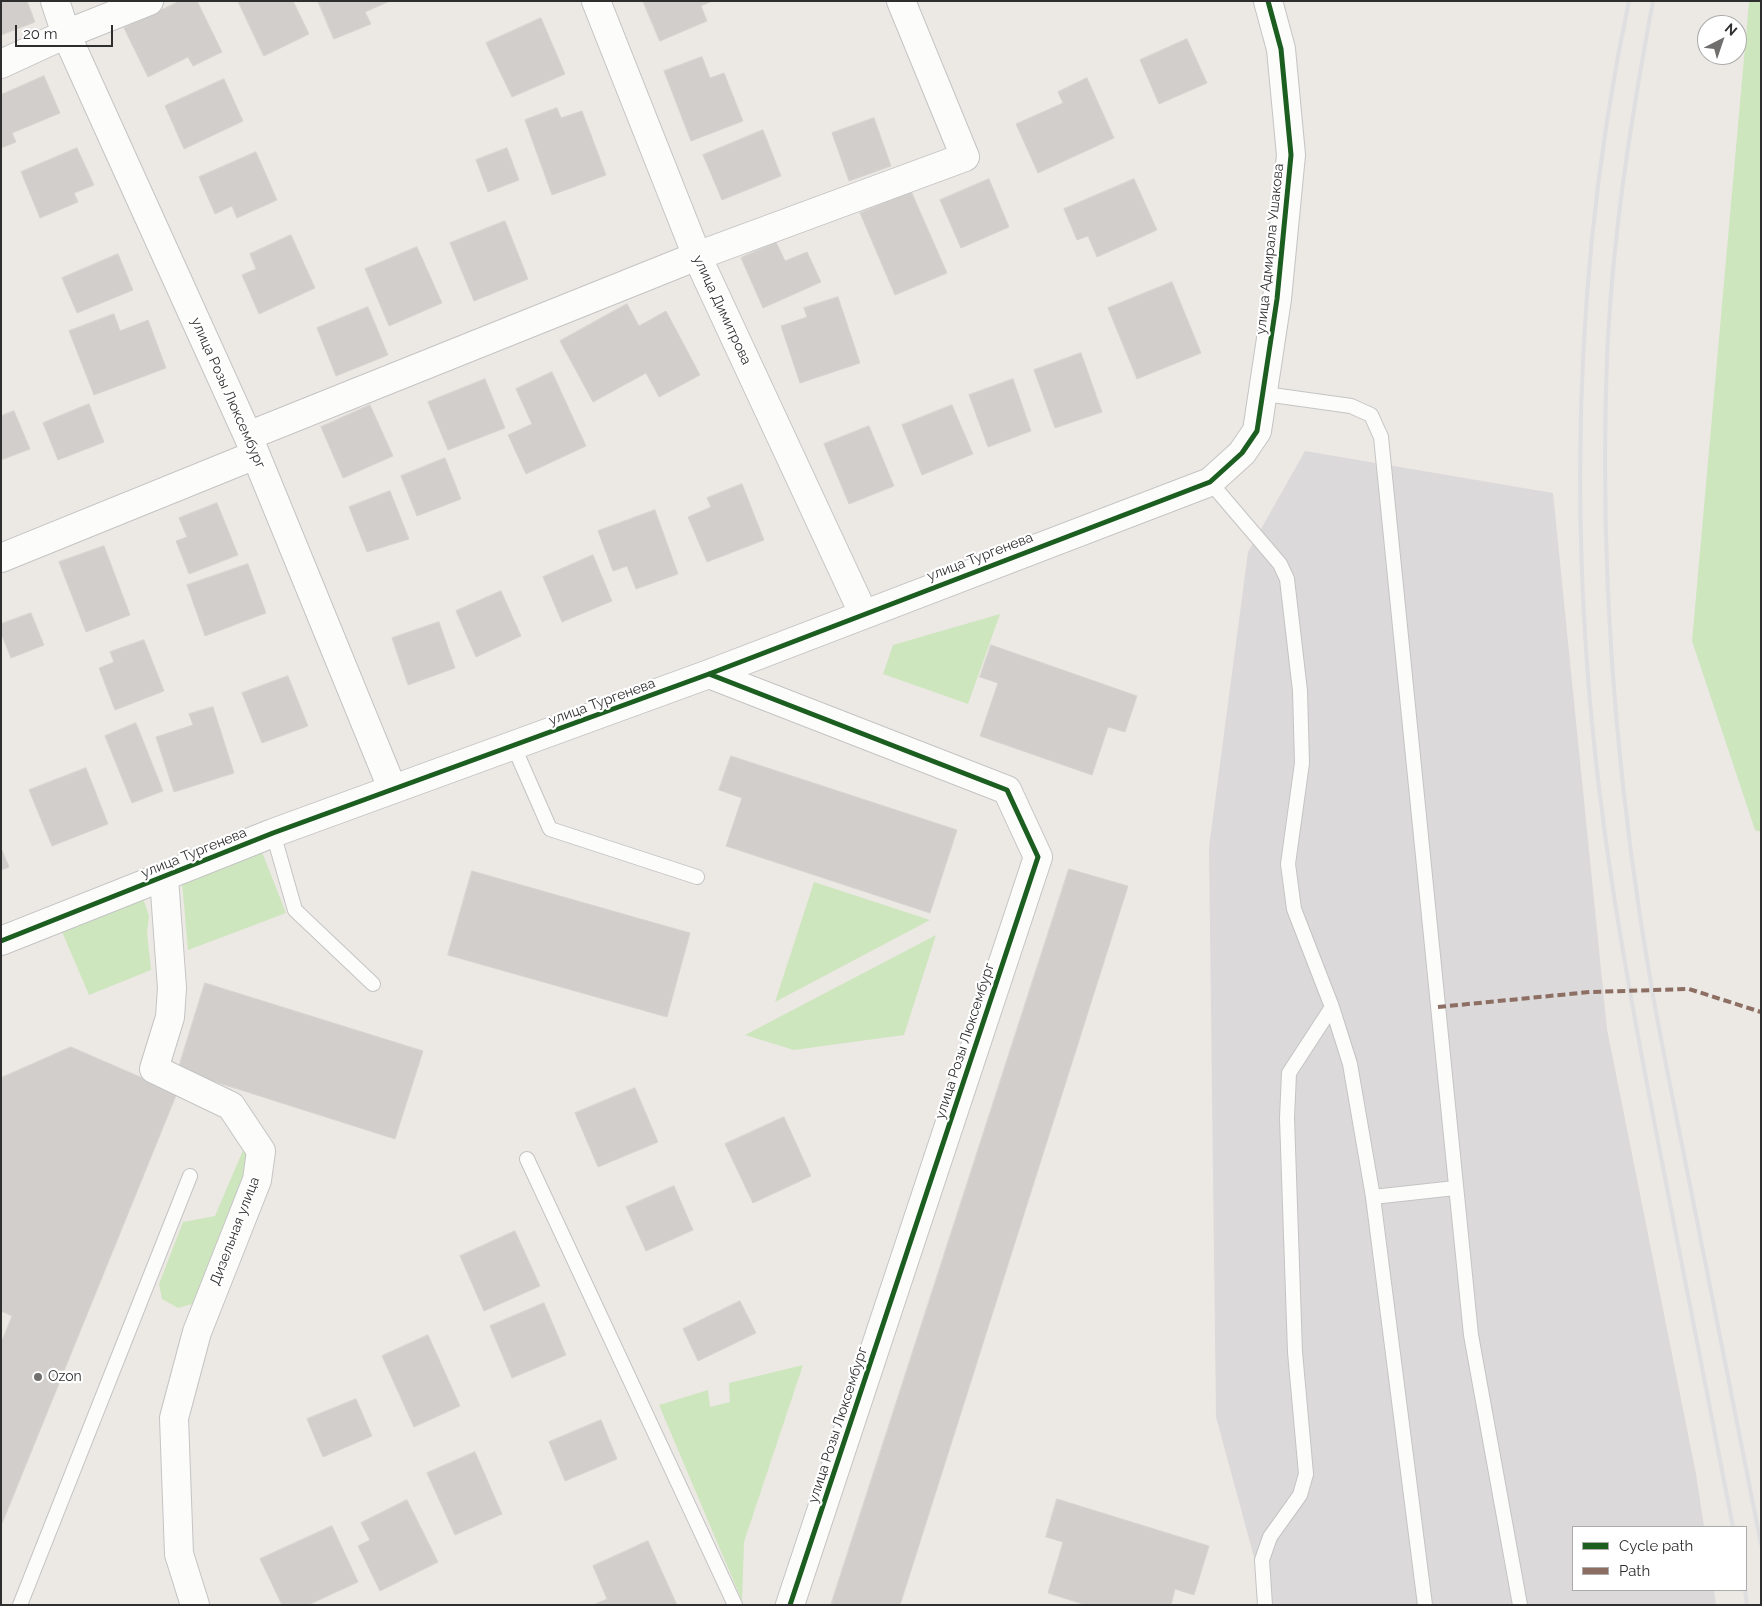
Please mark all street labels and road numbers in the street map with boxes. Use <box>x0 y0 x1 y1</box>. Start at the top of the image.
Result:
street label: улица Адмирала Ушакова <box>1253 163 1287 335</box>
street label: улица Димитрова <box>689 253 755 367</box>
street label: улица Розы Люксембург <box>187 315 269 471</box>
street label: улица Тургенева <box>925 529 1035 585</box>
street label: улица Тургенева <box>546 675 658 729</box>
street label: улица Тургенева <box>139 824 249 882</box>
street label: улица Розы Люксембург <box>932 961 998 1121</box>
street label: Дизельная улица <box>207 1175 263 1287</box>
street label: улица Розы Люксембург <box>805 1345 871 1505</box>

